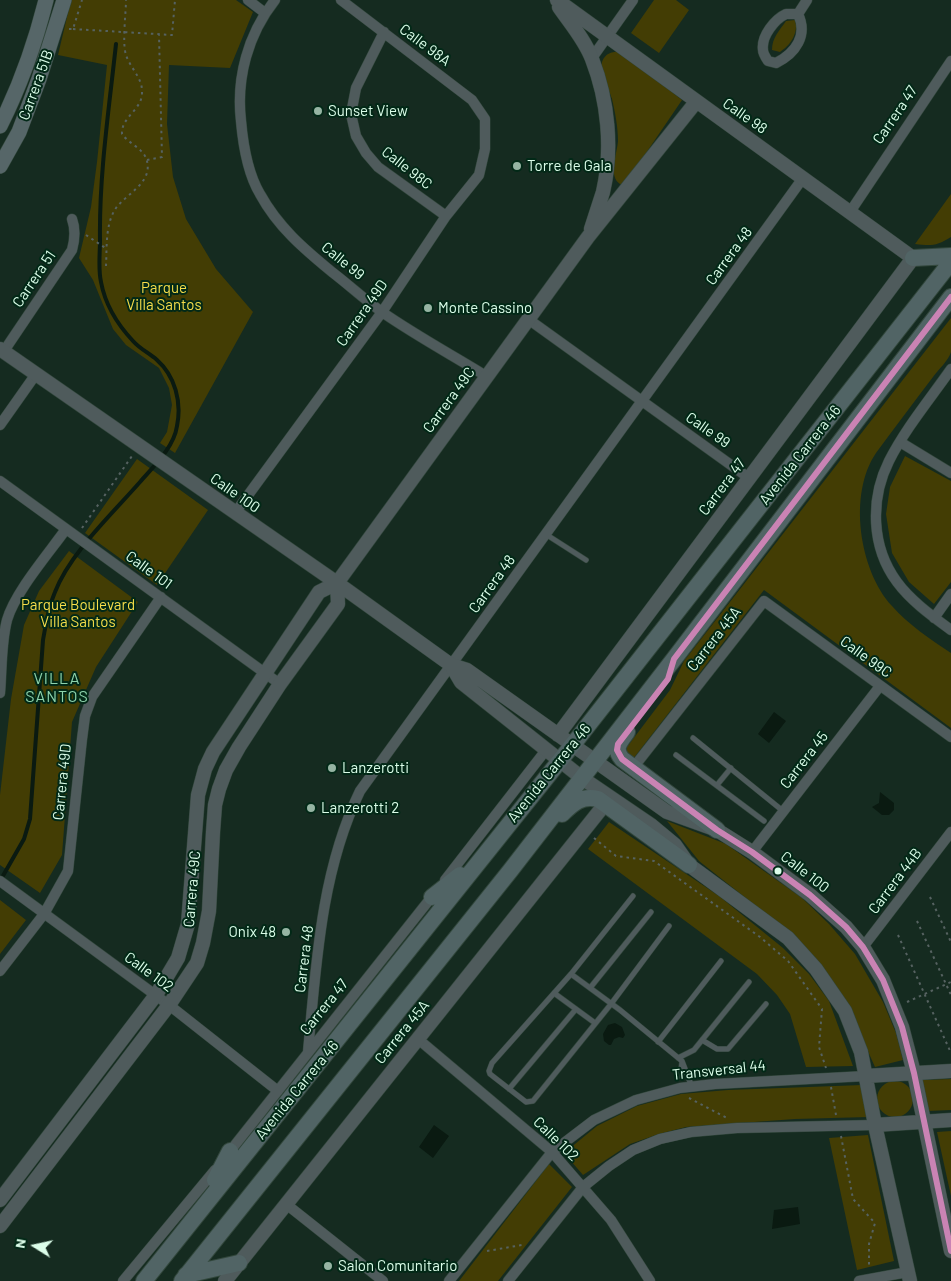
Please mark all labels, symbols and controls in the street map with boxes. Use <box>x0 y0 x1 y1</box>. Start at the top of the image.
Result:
street label: Calle 98A <box>396 20 454 70</box>
street label: Carrera 51B <box>15 47 57 123</box>
street label: Carrera 47 <box>869 82 921 148</box>
street label: Calle 98 <box>719 94 771 138</box>
place label: Sunset View <box>328 102 408 120</box>
marker: Sunset View <box>312 105 324 117</box>
street label: Calle 98C <box>378 143 436 193</box>
place label: Torre de Gala <box>527 157 612 175</box>
marker: Torre de Gala <box>511 160 523 172</box>
street label: Carrera 48 <box>702 223 756 289</box>
street label: Calle 99 <box>318 238 368 284</box>
street label: Carrera 51 <box>9 247 59 311</box>
street label: Carrera 49D <box>333 276 391 350</box>
park label: Parque Villa Santos <box>126 279 202 314</box>
place label: Monte Cassino <box>438 299 532 317</box>
marker: Monte Cassino <box>422 302 434 314</box>
street label: Carrera 49C <box>419 364 479 436</box>
street label: Avenida Carrera 46 <box>755 401 845 509</box>
street label: Calle 99 <box>682 408 734 452</box>
street label: Carrera 47 <box>695 455 749 519</box>
street label: Calle 100 <box>207 469 263 517</box>
street label: Calle 101 <box>122 547 176 593</box>
street label: Carrera 48 <box>465 551 519 617</box>
park label: Parque Boulevard Villa Santos <box>21 596 135 631</box>
street label: Carrera 45A <box>683 603 745 675</box>
street label: Calle 99C <box>837 632 895 682</box>
district label: VILLA SANTOS <box>24 669 90 707</box>
street label: Avenida Carrera 46 <box>504 720 594 826</box>
street label: Carrera 45 <box>776 728 832 792</box>
street label: Carrera 49D <box>49 743 75 821</box>
place label: Lanzerotti <box>342 759 409 777</box>
marker: Lanzerotti <box>326 762 338 774</box>
place label: Lanzerotti 2 <box>321 799 399 817</box>
marker: Lanzerotti 2 <box>305 802 317 814</box>
street label: Carrera 44B <box>864 845 926 917</box>
street label: Calle 100 <box>777 847 833 897</box>
street label: Carrera 49C <box>180 850 204 928</box>
unlabelled marker <box>773 866 783 876</box>
place label: Onix 48 <box>229 923 276 941</box>
street label: Carrera 48 <box>291 924 317 994</box>
marker: Onix 48 <box>280 926 292 938</box>
street label: Calle 102 <box>121 948 177 996</box>
street label: Carrera 47 <box>296 975 352 1039</box>
street label: Carrera 45A <box>371 997 433 1067</box>
street label: Avenida Carrera 46 <box>252 1037 342 1143</box>
street label: Transversal 44 <box>671 1056 767 1084</box>
street label: Calle 102 <box>529 1113 583 1165</box>
north arrow <box>10 1221 60 1271</box>
text: N <box>11 1237 29 1249</box>
place label: Salon Comunitario <box>338 1257 457 1275</box>
marker: Salon Comunitario <box>322 1260 334 1272</box>

